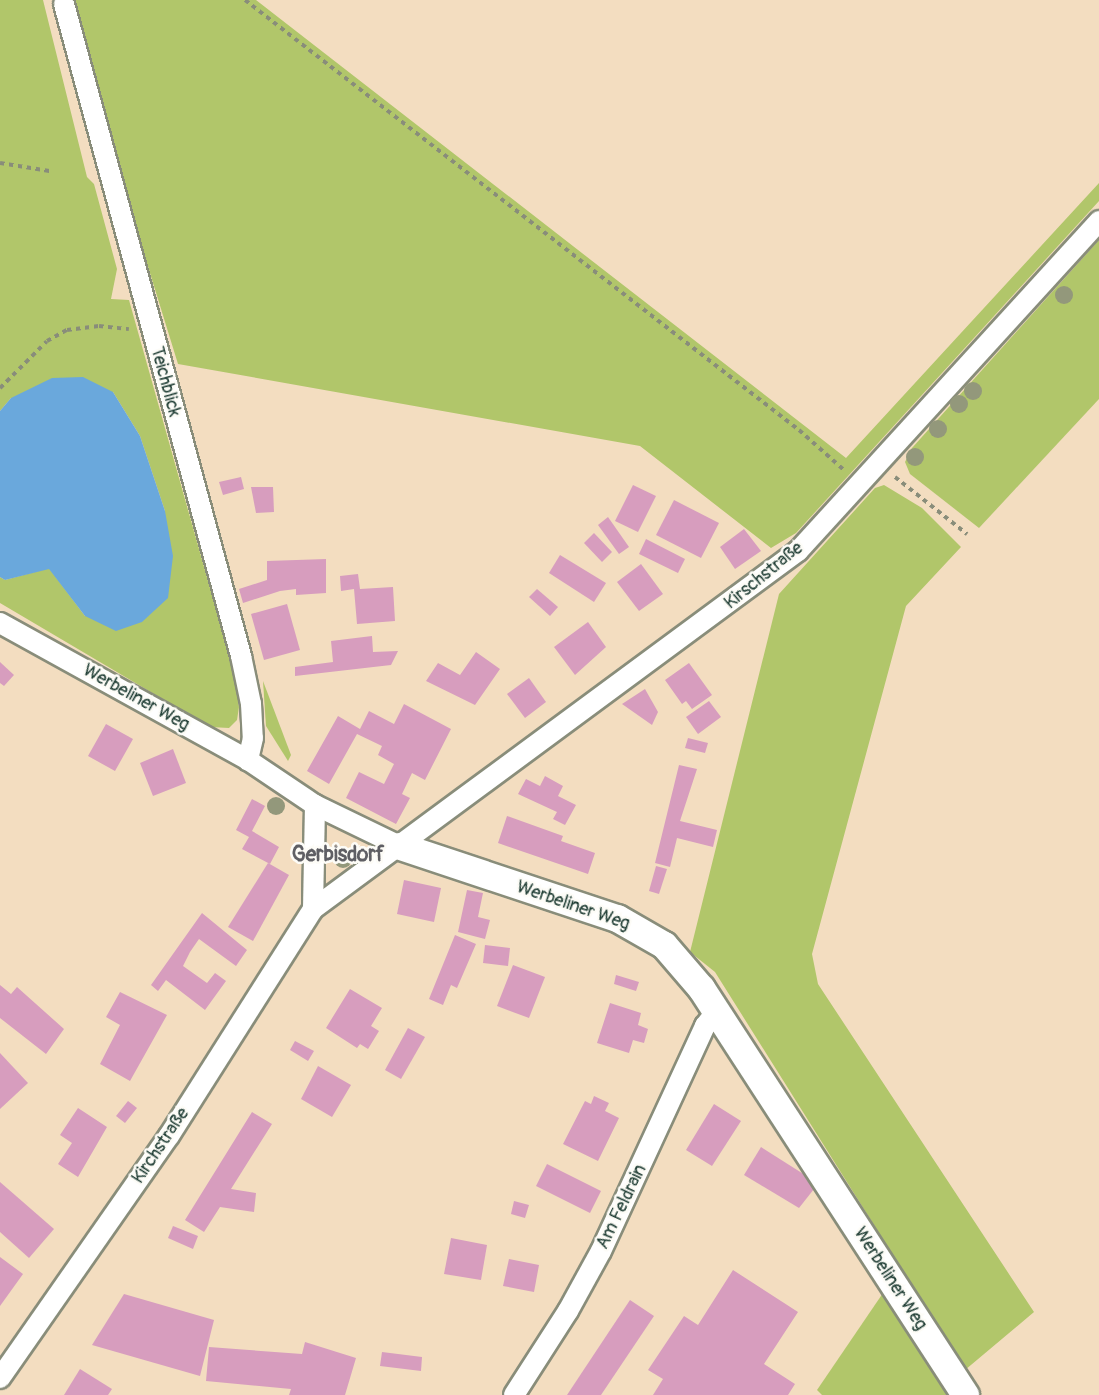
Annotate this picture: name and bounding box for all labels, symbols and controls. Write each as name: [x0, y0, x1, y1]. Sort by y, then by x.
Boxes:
street label: Teichblick: [145, 345, 185, 419]
street label: Kirschstraße: [720, 538, 808, 614]
street label: Werbeliner Weg: [79, 660, 193, 736]
district label: Gerbisdorf: [292, 842, 384, 868]
street label: Werbeliner Weg: [514, 877, 632, 935]
street label: Kirchstraße: [128, 1104, 194, 1188]
street label: Am Feldrain: [592, 1161, 652, 1253]
street label: Werbeliner Weg: [849, 1223, 931, 1335]

